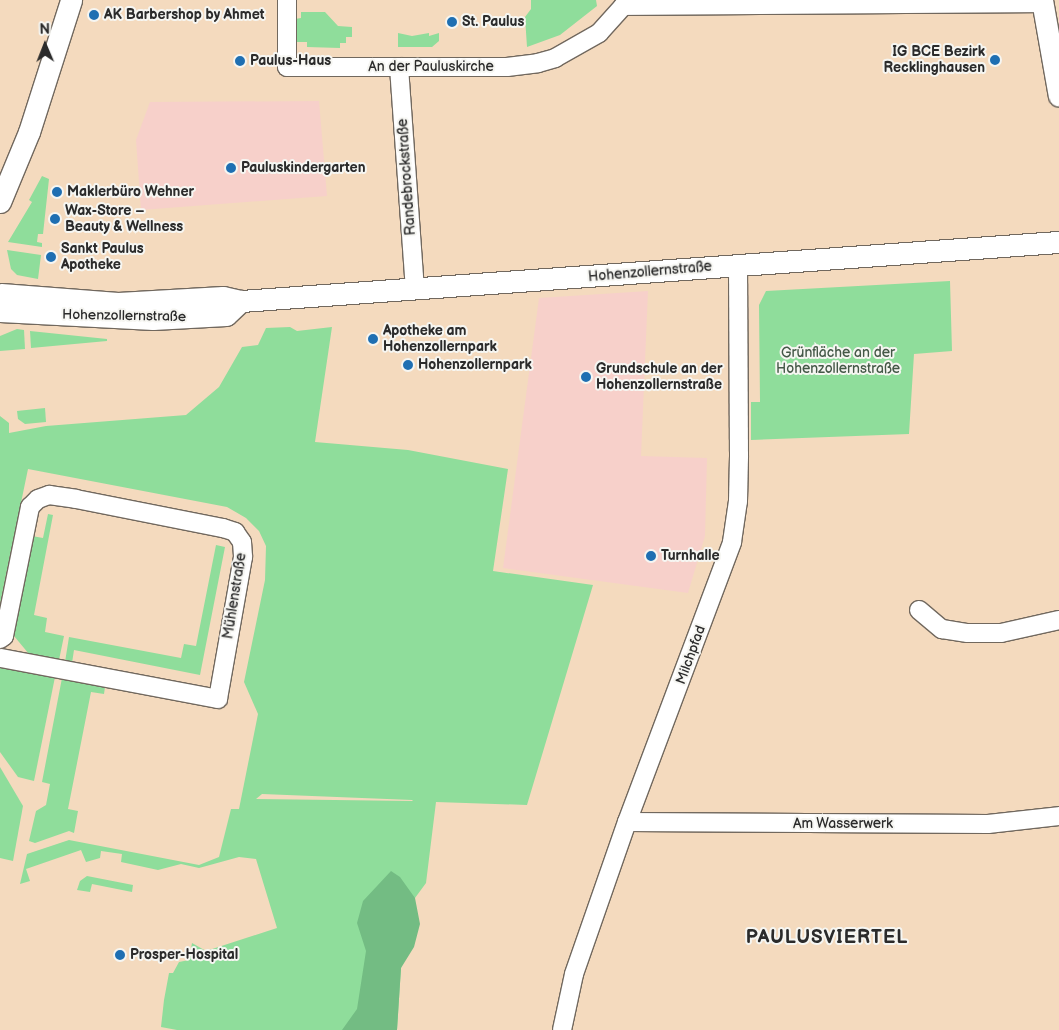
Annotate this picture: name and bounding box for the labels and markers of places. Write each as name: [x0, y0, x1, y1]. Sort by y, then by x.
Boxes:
place label: AK Barbershop by Ahmet: [104, 7, 265, 23]
marker: AK Barbershop by Ahmet: [88, 9, 100, 21]
place label: St. Paulus: [462, 14, 524, 30]
marker: St. Paulus: [446, 16, 458, 28]
place label: IG BCE Bezirk Recklinghausen: [883, 44, 985, 76]
place label: Paulus-Haus: [250, 53, 331, 69]
marker: IG BCE Bezirk Recklinghausen: [989, 54, 1001, 66]
marker: Paulus-Haus: [234, 55, 246, 67]
place label: Pauluskindergarten: [241, 160, 365, 176]
marker: Pauluskindergarten: [225, 162, 237, 174]
place label: Maklerbüro Wehner: [67, 184, 194, 200]
marker: Maklerbüro Wehner: [51, 186, 63, 198]
place label: Wax-Store – Beauty & Wellness: [65, 203, 184, 236]
marker: Wax-Store – Beauty & Wellness: [49, 213, 61, 225]
place label: Sankt Paulus Apotheke: [61, 241, 144, 274]
marker: Sankt Paulus Apotheke: [45, 251, 57, 263]
place label: Apotheke am Hohenzollernpark: [383, 323, 497, 356]
marker: Apotheke am Hohenzollernpark: [367, 333, 379, 345]
place label: Hohenzollernpark: [418, 357, 532, 373]
marker: Hohenzollernpark: [402, 359, 414, 371]
place label: Grundschule an der Hohenzollernstraße: [596, 361, 722, 394]
marker: Grundschule an der Hohenzollernstraße: [580, 371, 592, 383]
place label: Turnhalle: [661, 548, 720, 564]
marker: Turnhalle: [645, 550, 657, 562]
place label: Prosper-Hospital: [130, 947, 238, 963]
marker: Prosper-Hospital: [114, 949, 126, 961]

